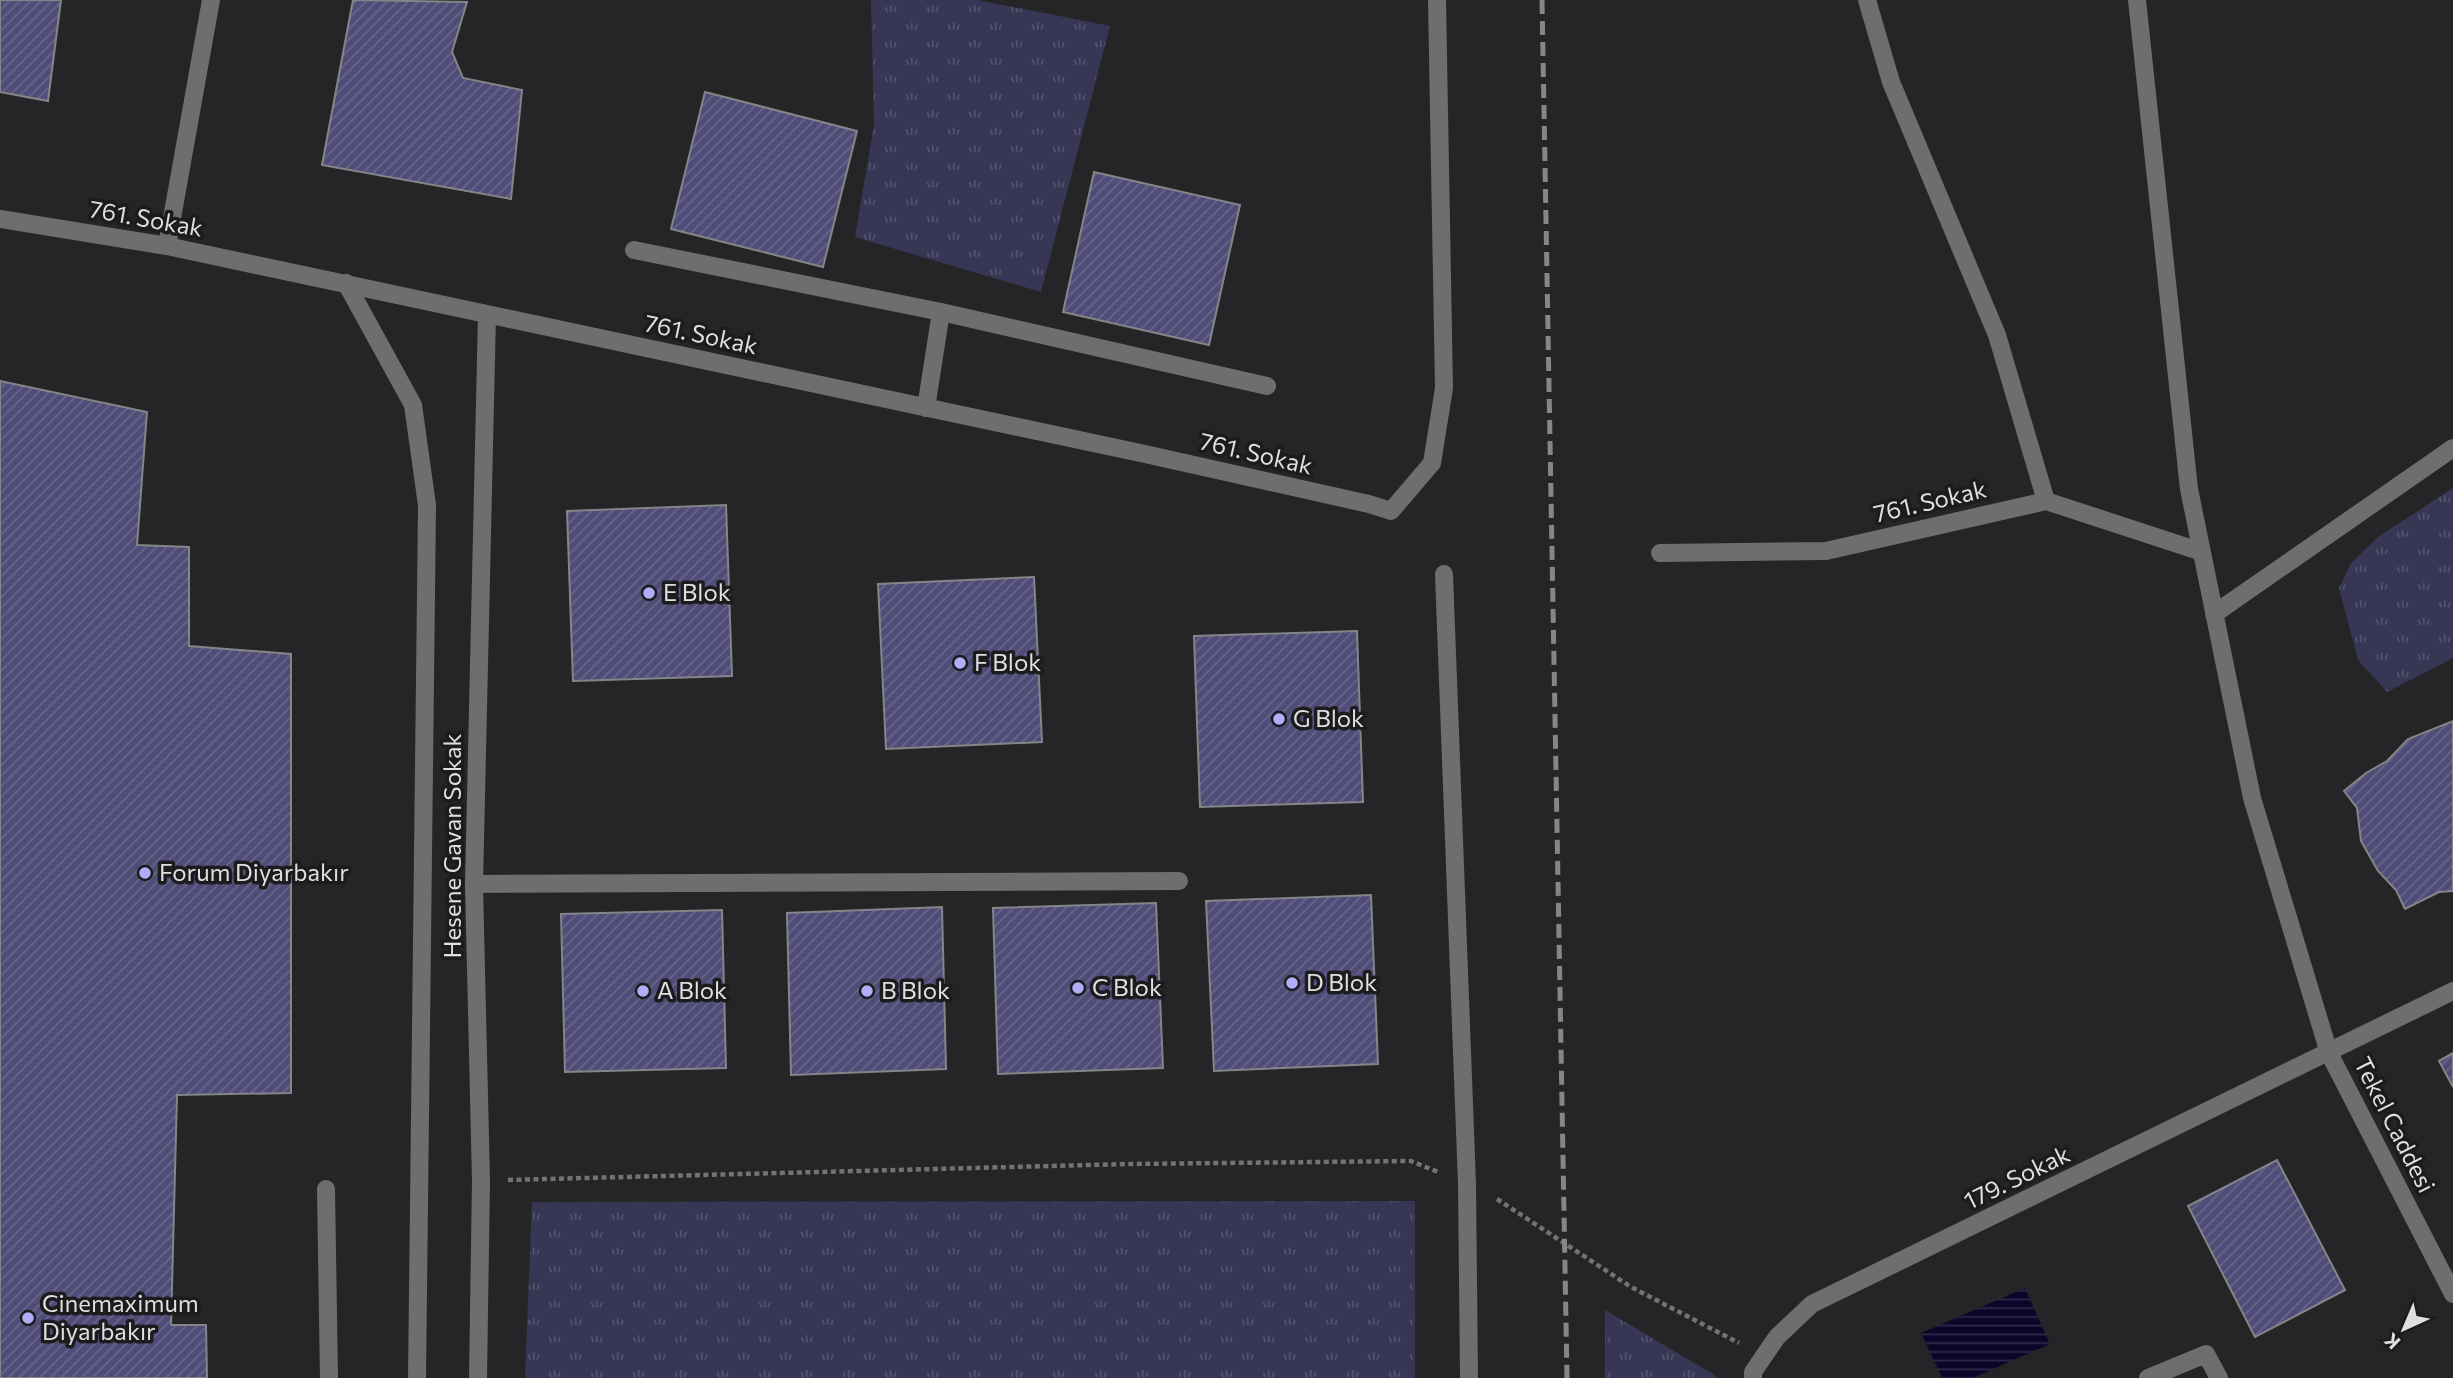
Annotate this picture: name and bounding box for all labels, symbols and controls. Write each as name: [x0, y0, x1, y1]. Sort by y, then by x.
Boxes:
street label: 761. Sokak: [87, 193, 205, 242]
street label: 761. Sokak: [642, 307, 760, 360]
street label: 761. Sokak: [1197, 426, 1315, 480]
street label: 761. Sokak: [1871, 474, 1989, 528]
place label: E Blok: [663, 577, 731, 606]
marker: E Blok: [641, 585, 657, 601]
place label: F Blok: [974, 647, 1041, 676]
marker: F Blok: [952, 655, 968, 671]
place label: G Blok: [1293, 703, 1364, 732]
marker: G Blok: [1271, 711, 1287, 727]
street label: Hesene Gavan Sokak: [437, 733, 466, 959]
place label: Forum Diyarbakır: [159, 857, 349, 886]
marker: Forum Diyarbakır: [137, 865, 153, 881]
place label: D Blok: [1306, 967, 1377, 996]
place label: C Blok: [1092, 972, 1162, 1001]
place label: A Blok: [657, 975, 727, 1004]
place label: B Blok: [881, 975, 950, 1004]
marker: D Blok: [1284, 975, 1300, 991]
marker: C Blok: [1070, 980, 1086, 996]
marker: A Blok: [635, 983, 651, 999]
marker: B Blok: [859, 983, 875, 999]
street label: Tekel Caddesi: [2349, 1052, 2442, 1197]
street label: 179. Sokak: [1959, 1139, 2074, 1215]
place label: Cinemaximum Diyarbakır: [42, 1288, 199, 1345]
north arrow: [2369, 1294, 2439, 1364]
marker: Cinemaximum Diyarbakır: [20, 1310, 36, 1326]
text: K: [2379, 1329, 2405, 1354]

